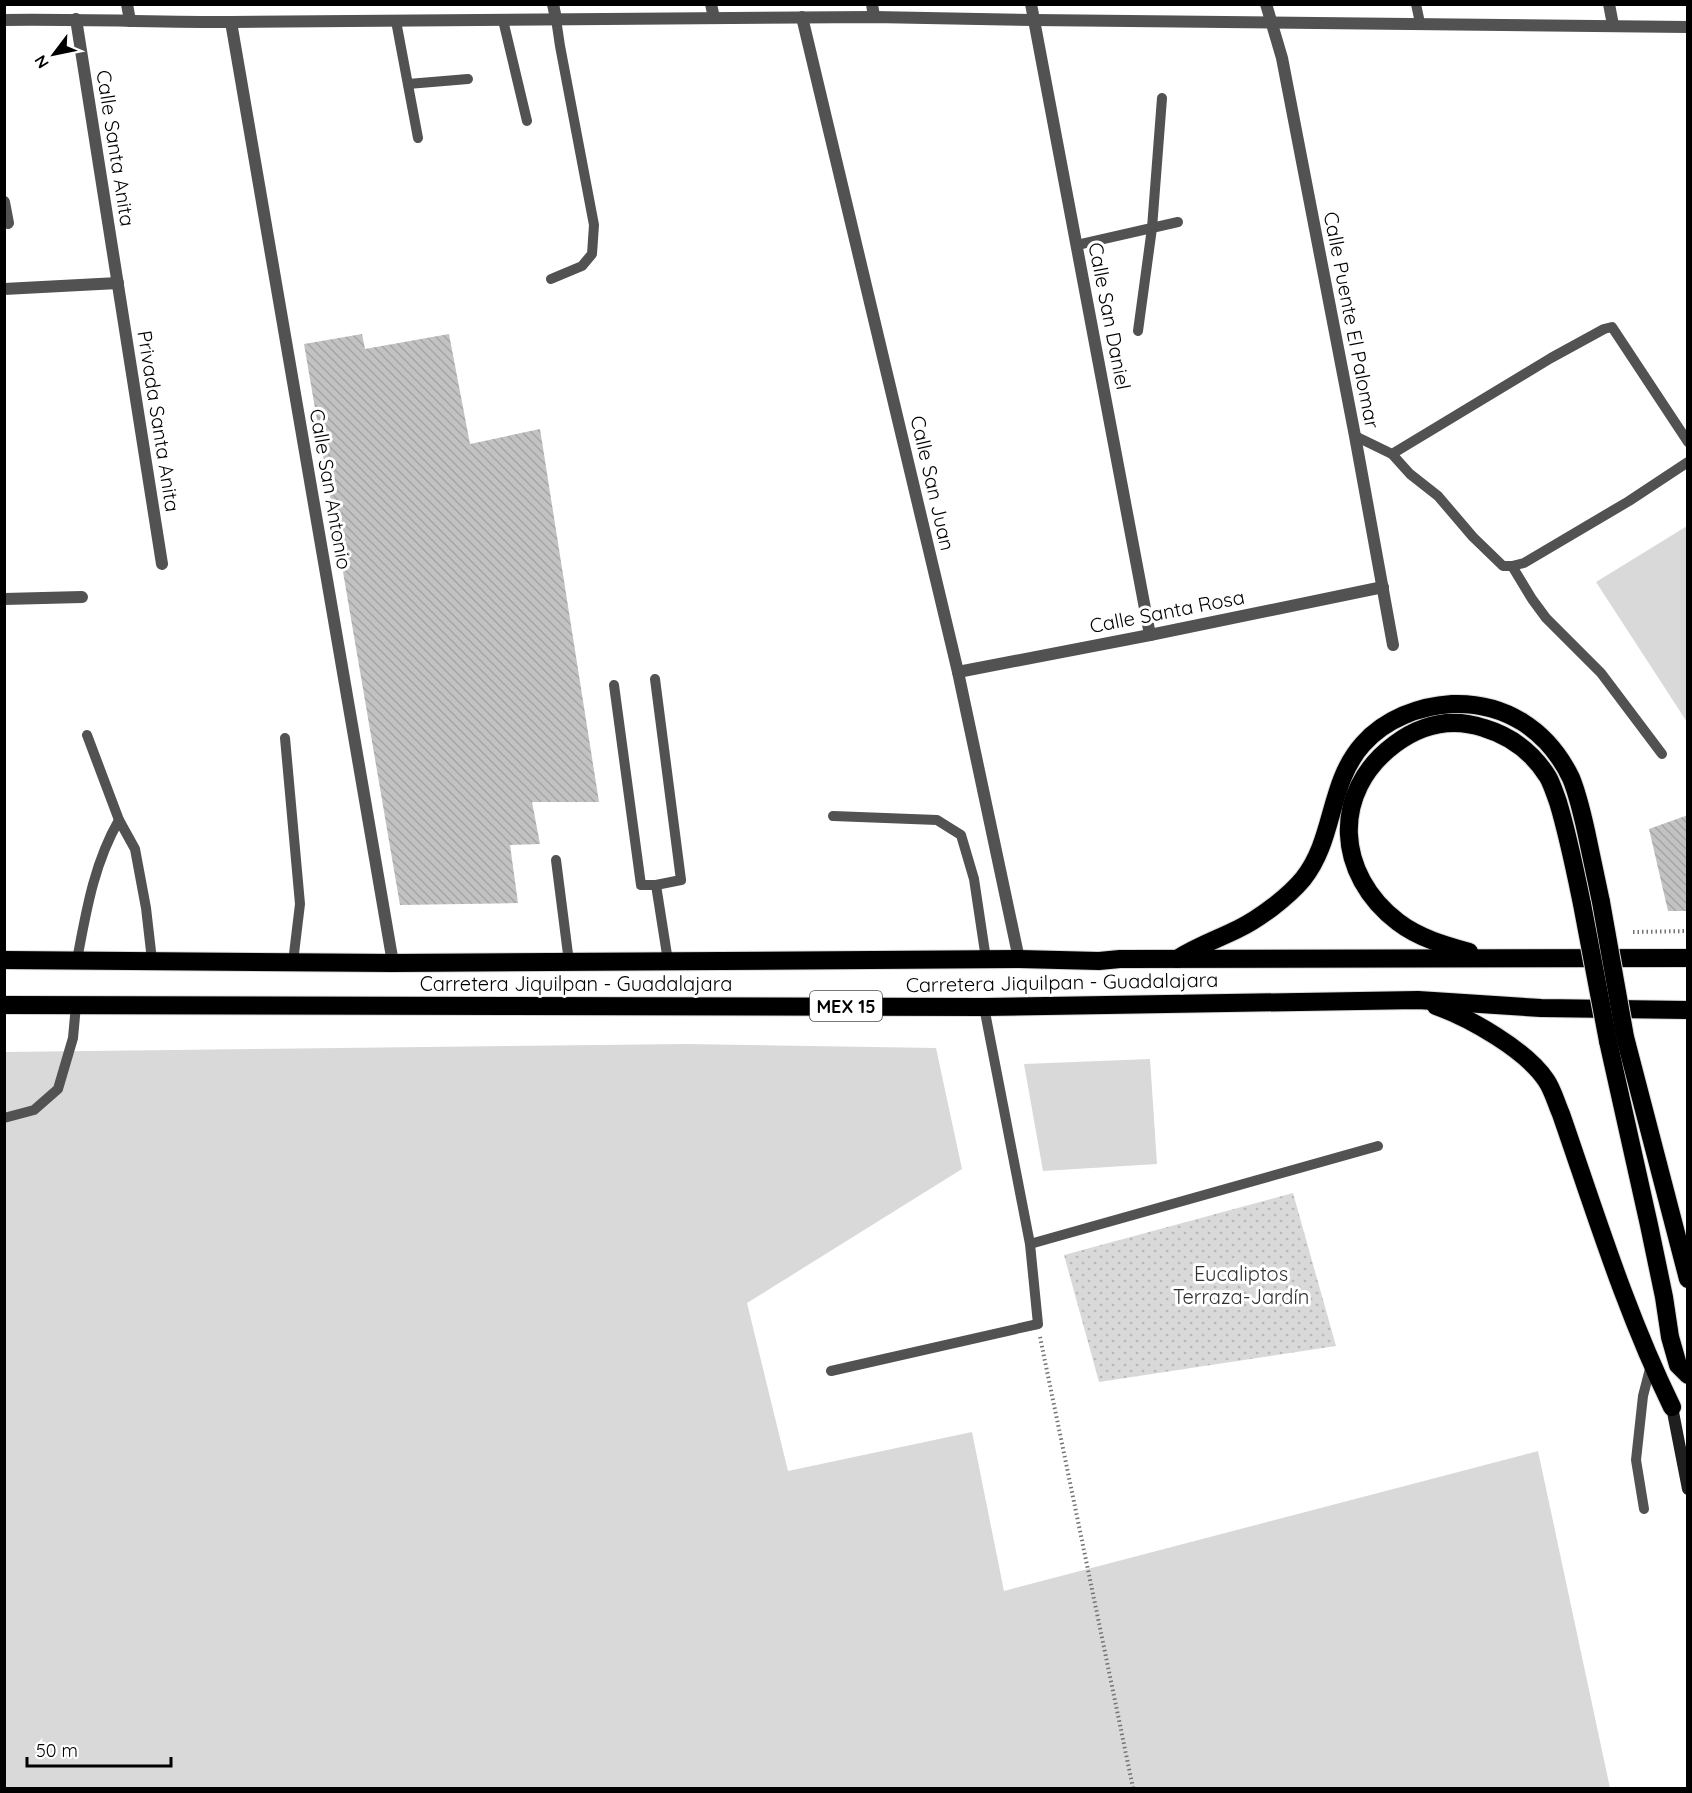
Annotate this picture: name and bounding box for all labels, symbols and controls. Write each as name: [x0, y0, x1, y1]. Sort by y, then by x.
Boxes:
north arrow: [24, 24, 84, 84]
text: N: [30, 52, 53, 72]
street label: Calle Santa Anita: [91, 68, 141, 228]
street label: Calle Puente El Palomar: [1319, 209, 1385, 431]
street label: Calle San Daniel: [1083, 240, 1137, 392]
street label: Privada Santa Anita: [132, 329, 186, 513]
street label: Calle San Antonio: [305, 407, 357, 571]
street label: Calle San Juan: [905, 413, 961, 553]
street label: Calle Santa Rosa: [1087, 584, 1247, 638]
street label: Carretera Jiquilpan - Guadalajara: [906, 967, 1218, 997]
street label: Carretera Jiquilpan - Guadalajara: [420, 971, 732, 996]
road number: MEX 15: [810, 991, 882, 1021]
park label: Eucaliptos Terraza-Jardín: [1173, 1261, 1309, 1309]
scale bar: [27, 1730, 171, 1768]
text: 50 m: [36, 1739, 78, 1762]

